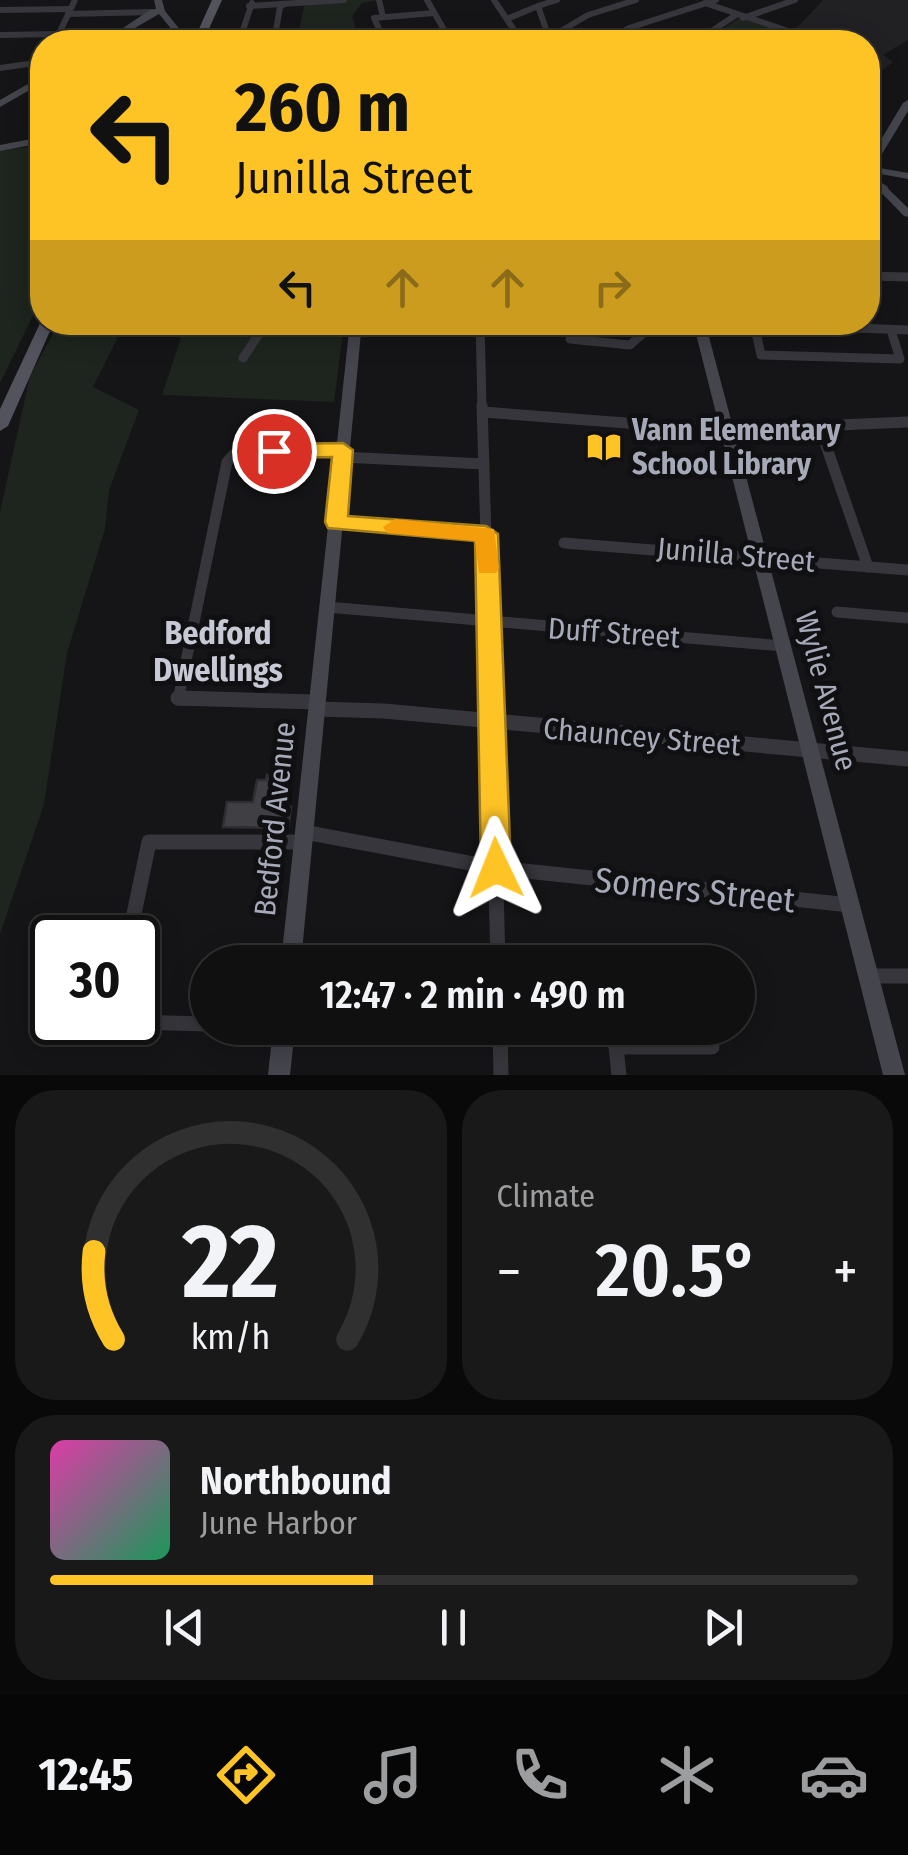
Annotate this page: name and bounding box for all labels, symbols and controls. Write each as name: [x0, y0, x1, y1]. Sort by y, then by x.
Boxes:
text: 260 m: [235, 66, 410, 150]
icon: left: [70, 70, 200, 200]
text: Junilla Street: [235, 151, 473, 205]
icon: left: [270, 260, 325, 315]
icon: ahead: [375, 260, 430, 315]
icon: ahead: [480, 260, 535, 315]
icon: right: [585, 260, 640, 315]
pin: [232, 409, 317, 494]
place label: Vann Elementary School Library: [631, 412, 841, 482]
icon: arrive: [247, 424, 302, 479]
library icon: Vann Elementary School Library: [585, 428, 623, 466]
street label: Junilla Street: [655, 530, 817, 580]
street label: Wylie Avenue: [787, 607, 865, 775]
street label: Duff Street: [547, 610, 681, 656]
district label: Bedford Dwellings: [153, 614, 283, 689]
street label: Chauncey Street: [542, 710, 742, 764]
street label: Bedford Avenue: [247, 720, 303, 918]
position arrow: [444, 816, 548, 920]
street label: Somers Street: [593, 859, 798, 921]
speed limit sign: 30: [30, 915, 160, 1045]
text: 12:47 · 2 min · 490 m: [319, 972, 626, 1018]
text: Climate: [497, 1177, 595, 1215]
text: 22: [182, 1200, 279, 1325]
text: 20.5°: [596, 1226, 759, 1316]
text: −: [497, 1239, 521, 1305]
text: +: [833, 1239, 858, 1305]
text: km/h: [191, 1316, 271, 1358]
text: Northbound: [200, 1458, 392, 1504]
text: June Harbor: [200, 1504, 357, 1542]
icon: previous: [157, 1600, 212, 1655]
icon: pause: [426, 1600, 481, 1655]
icon: next: [696, 1600, 751, 1655]
icon: directions: [211, 1740, 281, 1810]
icon: music: [358, 1740, 428, 1810]
icon: phone: [505, 1740, 575, 1810]
icon: climate: [652, 1740, 722, 1810]
icon: car: [799, 1740, 869, 1810]
text: 12:45: [39, 1748, 133, 1802]

